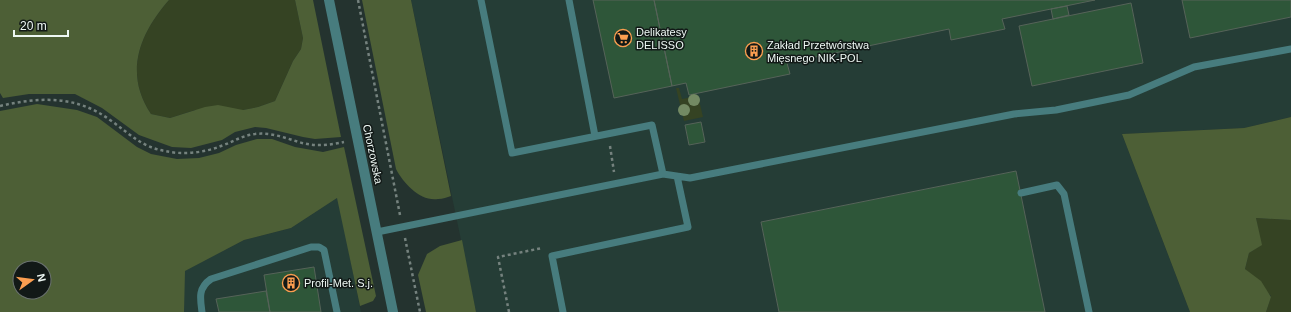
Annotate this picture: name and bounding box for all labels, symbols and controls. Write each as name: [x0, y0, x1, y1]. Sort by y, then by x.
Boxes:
scale bar: [14, 12, 68, 38]
text: 20 m: [20, 19, 47, 33]
place label: Delikatesy DELISSO: [636, 26, 687, 51]
supermarket icon: Delikatesy DELISSO: [613, 28, 633, 48]
place label: Zakład Przetwórstwa Mięsnego NIK-POL: [767, 39, 870, 64]
building icon: Zakład Przetwórstwa Mięsnego NIK-POL: [744, 41, 764, 61]
street label: Chorzowska: [361, 123, 385, 186]
north arrow: [12, 260, 52, 300]
text: N: [35, 272, 48, 283]
building icon: Profil-Met. S.j.: [281, 273, 301, 293]
place label: Profil-Met. S.j.: [304, 277, 373, 289]

